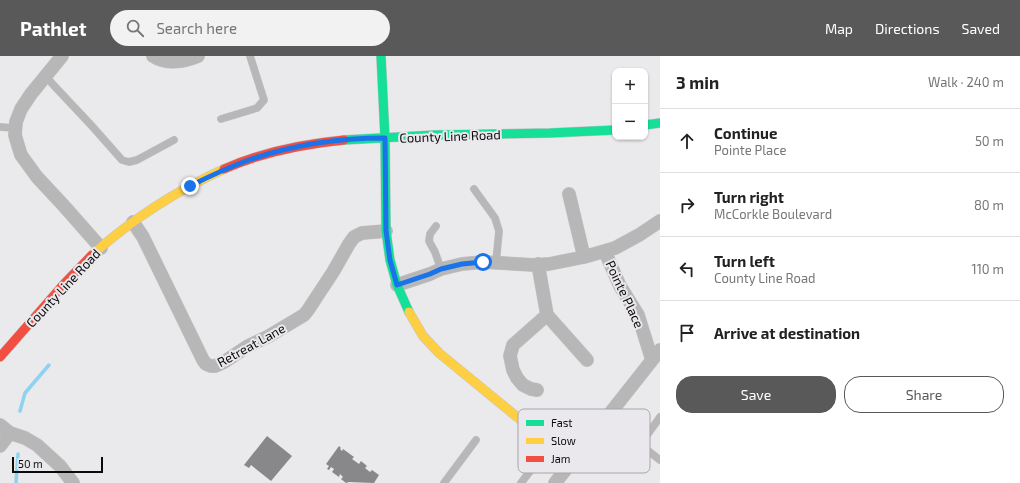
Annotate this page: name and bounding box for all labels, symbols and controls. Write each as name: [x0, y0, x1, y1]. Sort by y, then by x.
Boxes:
search box: [110, 10, 390, 46]
text: Pathlet: [20, 17, 86, 40]
icon: search: [124, 17, 146, 39]
text: Search here: [156, 19, 237, 37]
text: Map: [825, 20, 853, 37]
text: Directions: [875, 20, 940, 37]
text: Saved: [962, 20, 1000, 37]
map controls: [612, 68, 648, 140]
button: +: [612, 68, 648, 104]
text: 3 min: [676, 72, 719, 92]
text: Walk · 240 m: [928, 74, 1004, 90]
button: −: [612, 104, 648, 140]
text: Continue: [714, 124, 777, 142]
street label: County Line Road: [399, 126, 501, 146]
icon: ahead: [676, 130, 698, 152]
text: 50 m: [975, 133, 1004, 149]
text: Pointe Place: [714, 142, 787, 158]
route end: [181, 177, 199, 195]
text: Turn right: [714, 188, 784, 206]
icon: right: [676, 194, 698, 216]
text: 80 m: [974, 197, 1004, 213]
text: McCorkle Boulevard: [714, 206, 832, 222]
street label: County Line Road: [23, 245, 103, 331]
text: Turn left: [714, 252, 775, 270]
route start: [474, 253, 492, 271]
street label: Pointe Place: [602, 258, 648, 330]
icon: left: [676, 258, 698, 280]
text: 110 m: [972, 261, 1004, 277]
text: County Line Road: [714, 270, 815, 286]
street label: Retreat Lane: [214, 320, 288, 370]
icon: arrive: [676, 322, 698, 344]
text: Arrive at destination: [714, 324, 860, 342]
button: Save: [676, 376, 836, 413]
button: Share: [844, 376, 1004, 413]
legend: [518, 409, 650, 473]
text: Fast: [551, 416, 573, 429]
text: Slow: [551, 434, 576, 447]
text: Jam: [551, 452, 570, 465]
scale bar: [12, 455, 103, 474]
text: 50 m: [18, 457, 43, 470]

